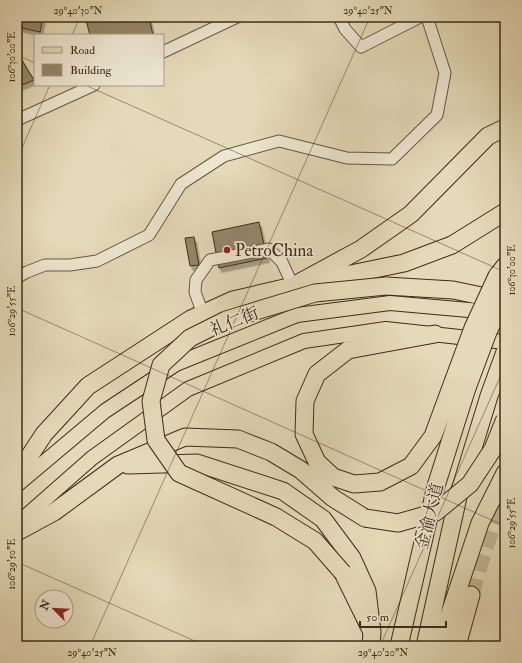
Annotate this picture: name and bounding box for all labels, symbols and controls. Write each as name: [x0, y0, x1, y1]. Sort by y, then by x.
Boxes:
text: 29°40'30"N: [53, 5, 103, 17]
text: 29°40'25"N: [343, 5, 393, 17]
text: 106°30'00"E: [6, 32, 18, 82]
legend: [34, 34, 164, 86]
text: Road: [70, 43, 95, 58]
text: Building: [70, 63, 113, 78]
place label: PetroChina: [235, 240, 314, 261]
marker: PetroChina: [222, 245, 232, 255]
text: 106°30'00"E: [506, 245, 518, 295]
text: 106°29'55"E: [6, 286, 18, 336]
street label: 礼仁街: [207, 302, 262, 341]
street label: 金渝大道: [411, 481, 448, 552]
text: 106°29'55"E: [506, 498, 518, 548]
text: 106°29'50"E: [6, 539, 18, 589]
north arrow: [34, 589, 74, 629]
text: N: [37, 597, 54, 613]
scale bar: [360, 603, 446, 629]
text: 50 m: [366, 610, 390, 625]
text: 29°40'25"N: [67, 647, 117, 659]
text: 29°40'20"N: [358, 647, 408, 659]

